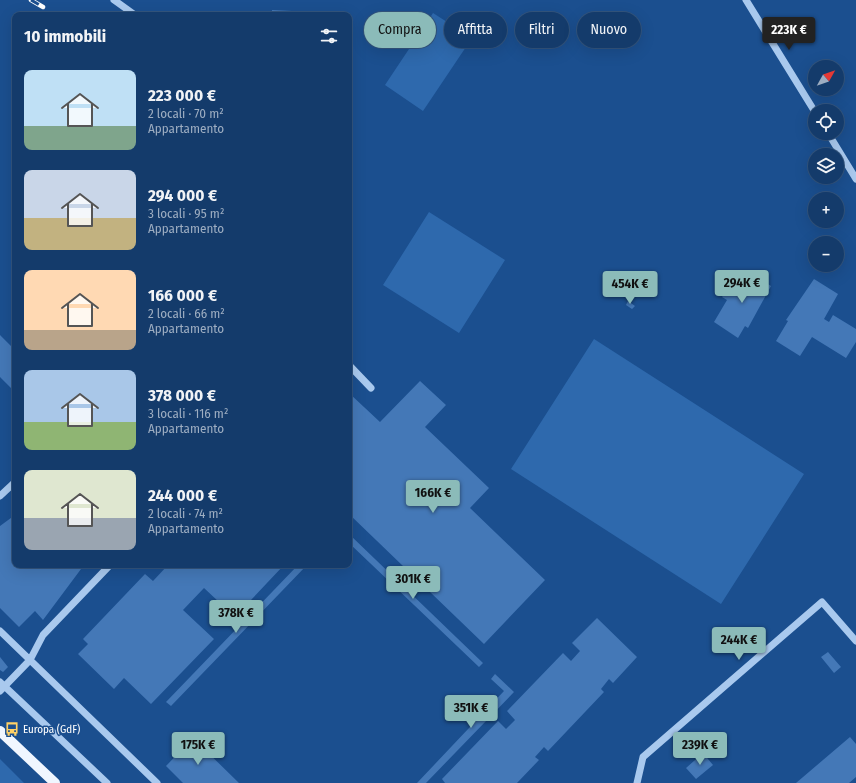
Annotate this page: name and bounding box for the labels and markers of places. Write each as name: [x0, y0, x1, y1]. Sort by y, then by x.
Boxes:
pin: 223K €: [756, 17, 822, 51]
pin: 294K €: [709, 270, 775, 304]
pin: 454K €: [597, 271, 663, 305]
pin: 166K €: [400, 480, 466, 514]
pin: 301K €: [380, 566, 446, 600]
pin: 378K €: [203, 600, 269, 634]
pin: 244K €: [706, 627, 772, 661]
pin: 351K €: [438, 695, 504, 729]
bus stop icon: Europa (GdF): [4, 721, 20, 737]
place label: Europa (GdF): [23, 723, 80, 736]
pin: 175K €: [165, 732, 231, 766]
pin: 239K €: [667, 732, 733, 766]

